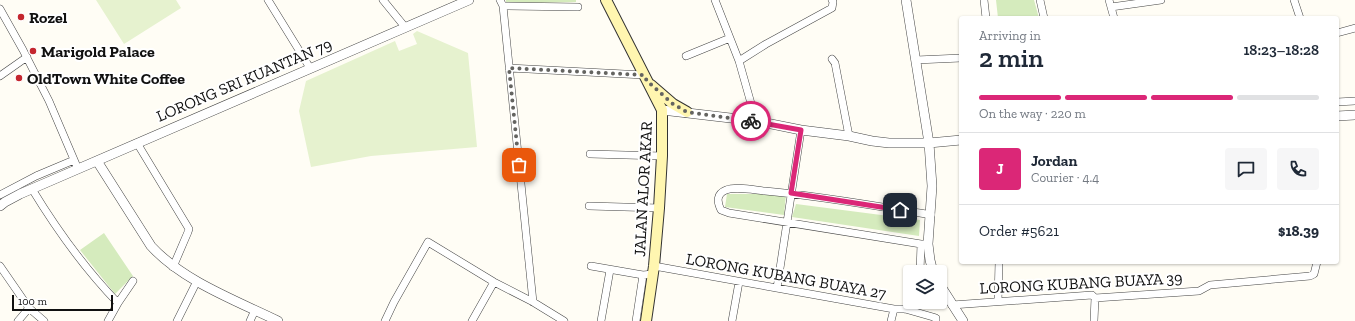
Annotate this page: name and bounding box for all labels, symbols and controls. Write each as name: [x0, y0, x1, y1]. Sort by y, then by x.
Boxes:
place label: Rozel: [29, 8, 68, 27]
marker: Rozel: [16, 12, 26, 22]
text: Arriving in: [979, 28, 1041, 43]
street label: LORONG SRI KUANTAN 79: [153, 34, 335, 126]
text: 18:23–18:28: [1243, 41, 1319, 59]
place label: Marigold Palace: [41, 42, 155, 61]
text: 2 min: [979, 42, 1043, 74]
marker: Marigold Palace: [28, 46, 38, 56]
place label: OldTown White Coffee: [27, 69, 185, 88]
marker: OldTown White Coffee: [14, 73, 24, 83]
courier: [731, 101, 771, 141]
text: On the way · 220 m: [979, 106, 1086, 121]
icon: bike: [740, 110, 762, 132]
street label: JALAN ALOR AKAR: [630, 121, 656, 257]
pin: [502, 148, 536, 182]
button: chat: [1225, 148, 1267, 190]
button: phone: [1277, 148, 1319, 190]
text: Jordan: [1031, 152, 1077, 170]
icon: bag: [508, 154, 530, 176]
text: J: [996, 160, 1004, 178]
text: Courier · 4.4: [1031, 170, 1099, 185]
pin: [883, 193, 917, 227]
icon: home: [889, 199, 911, 221]
text: Order #5621: [979, 222, 1059, 240]
text: $18.39: [1278, 222, 1319, 240]
street label: LORONG KUBANG BUAYA 27: [684, 249, 888, 303]
map controls: [903, 265, 947, 309]
button: layers: [903, 265, 947, 309]
street label: LORONG KUBANG BUAYA 39: [979, 268, 1183, 298]
scale bar: [12, 293, 113, 312]
text: 100 m: [18, 295, 47, 308]

